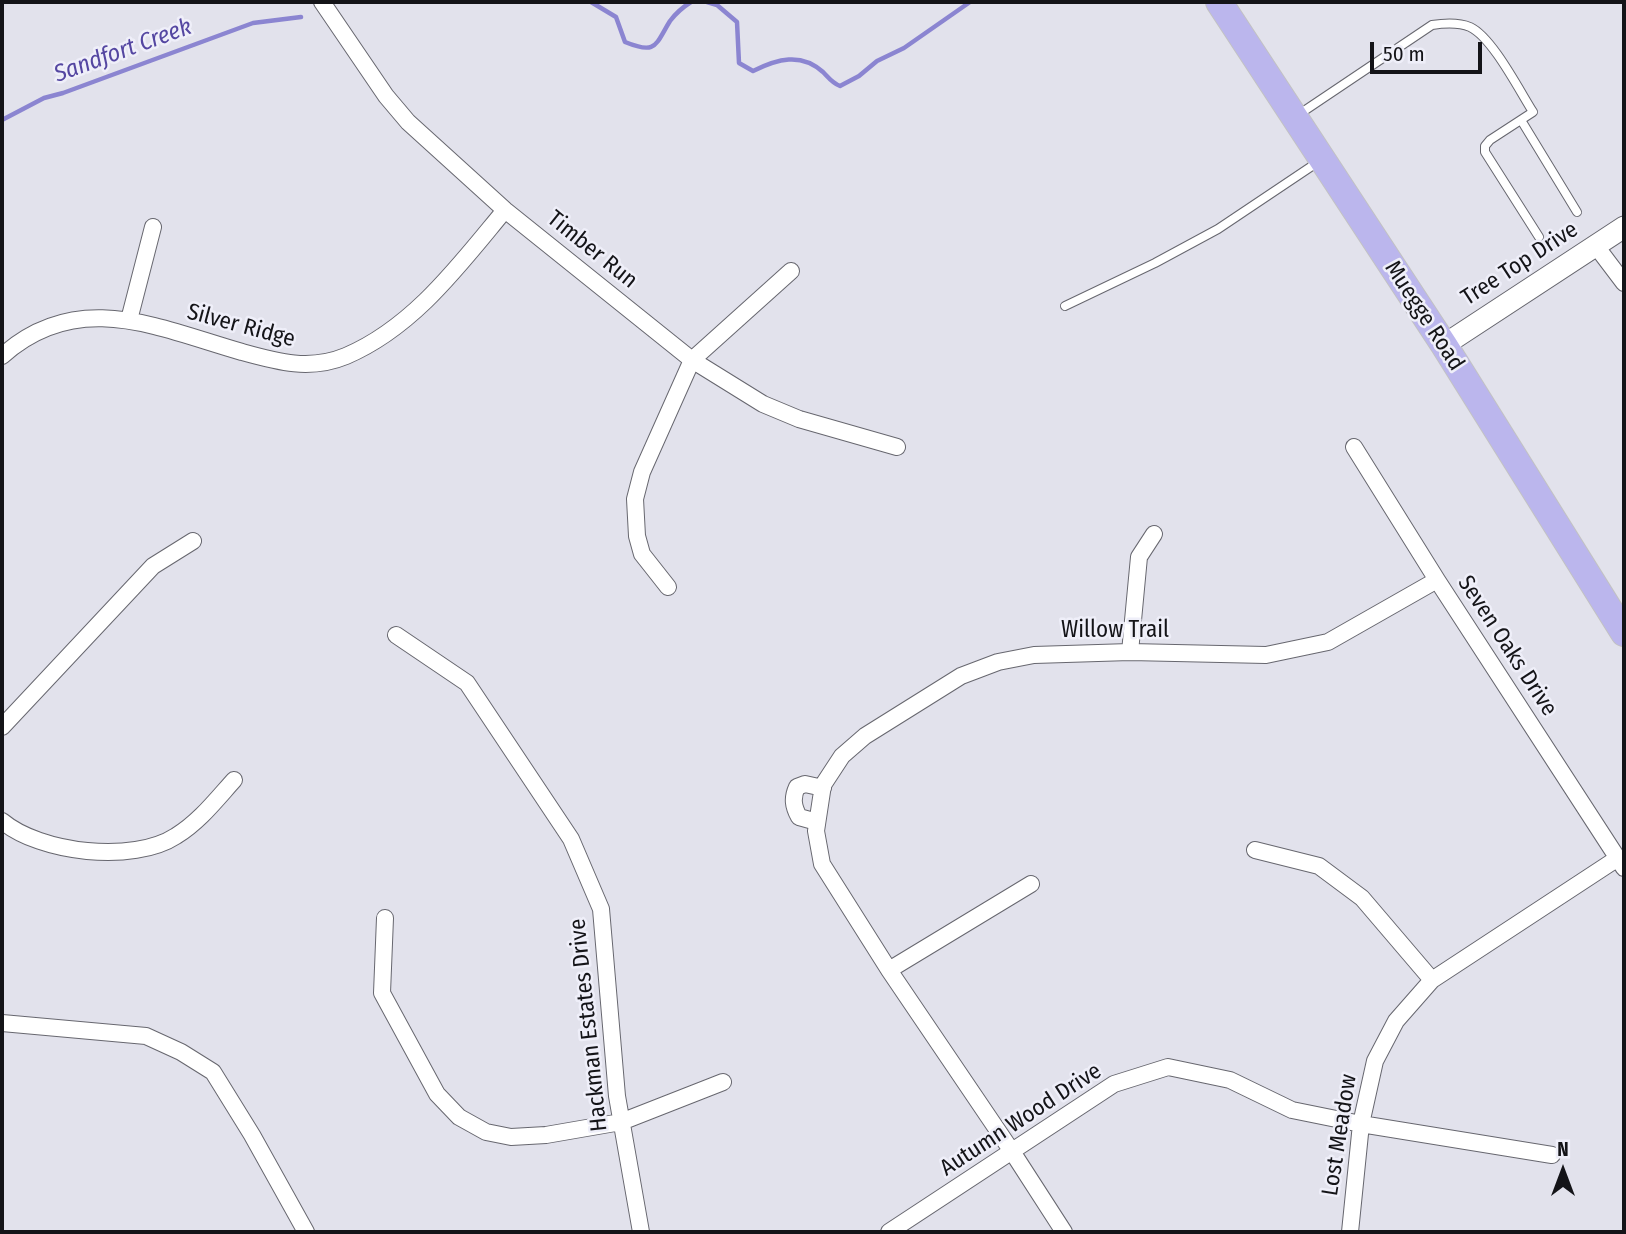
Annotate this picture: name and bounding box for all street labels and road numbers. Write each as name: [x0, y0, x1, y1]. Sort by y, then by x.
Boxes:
street label: Timber Run: [541, 205, 643, 295]
street label: Tree Top Drive: [1457, 216, 1583, 312]
street label: Muegge Road: [1378, 256, 1470, 376]
street label: Silver Ridge: [184, 298, 298, 354]
street label: Seven Oaks Drive: [1451, 571, 1563, 721]
street label: Willow Trail: [1061, 617, 1169, 645]
street label: Hackman Estates Drive: [564, 917, 614, 1133]
street label: Autumn Wood Drive: [935, 1058, 1107, 1182]
street label: Lost Meadow: [1317, 1072, 1363, 1198]

